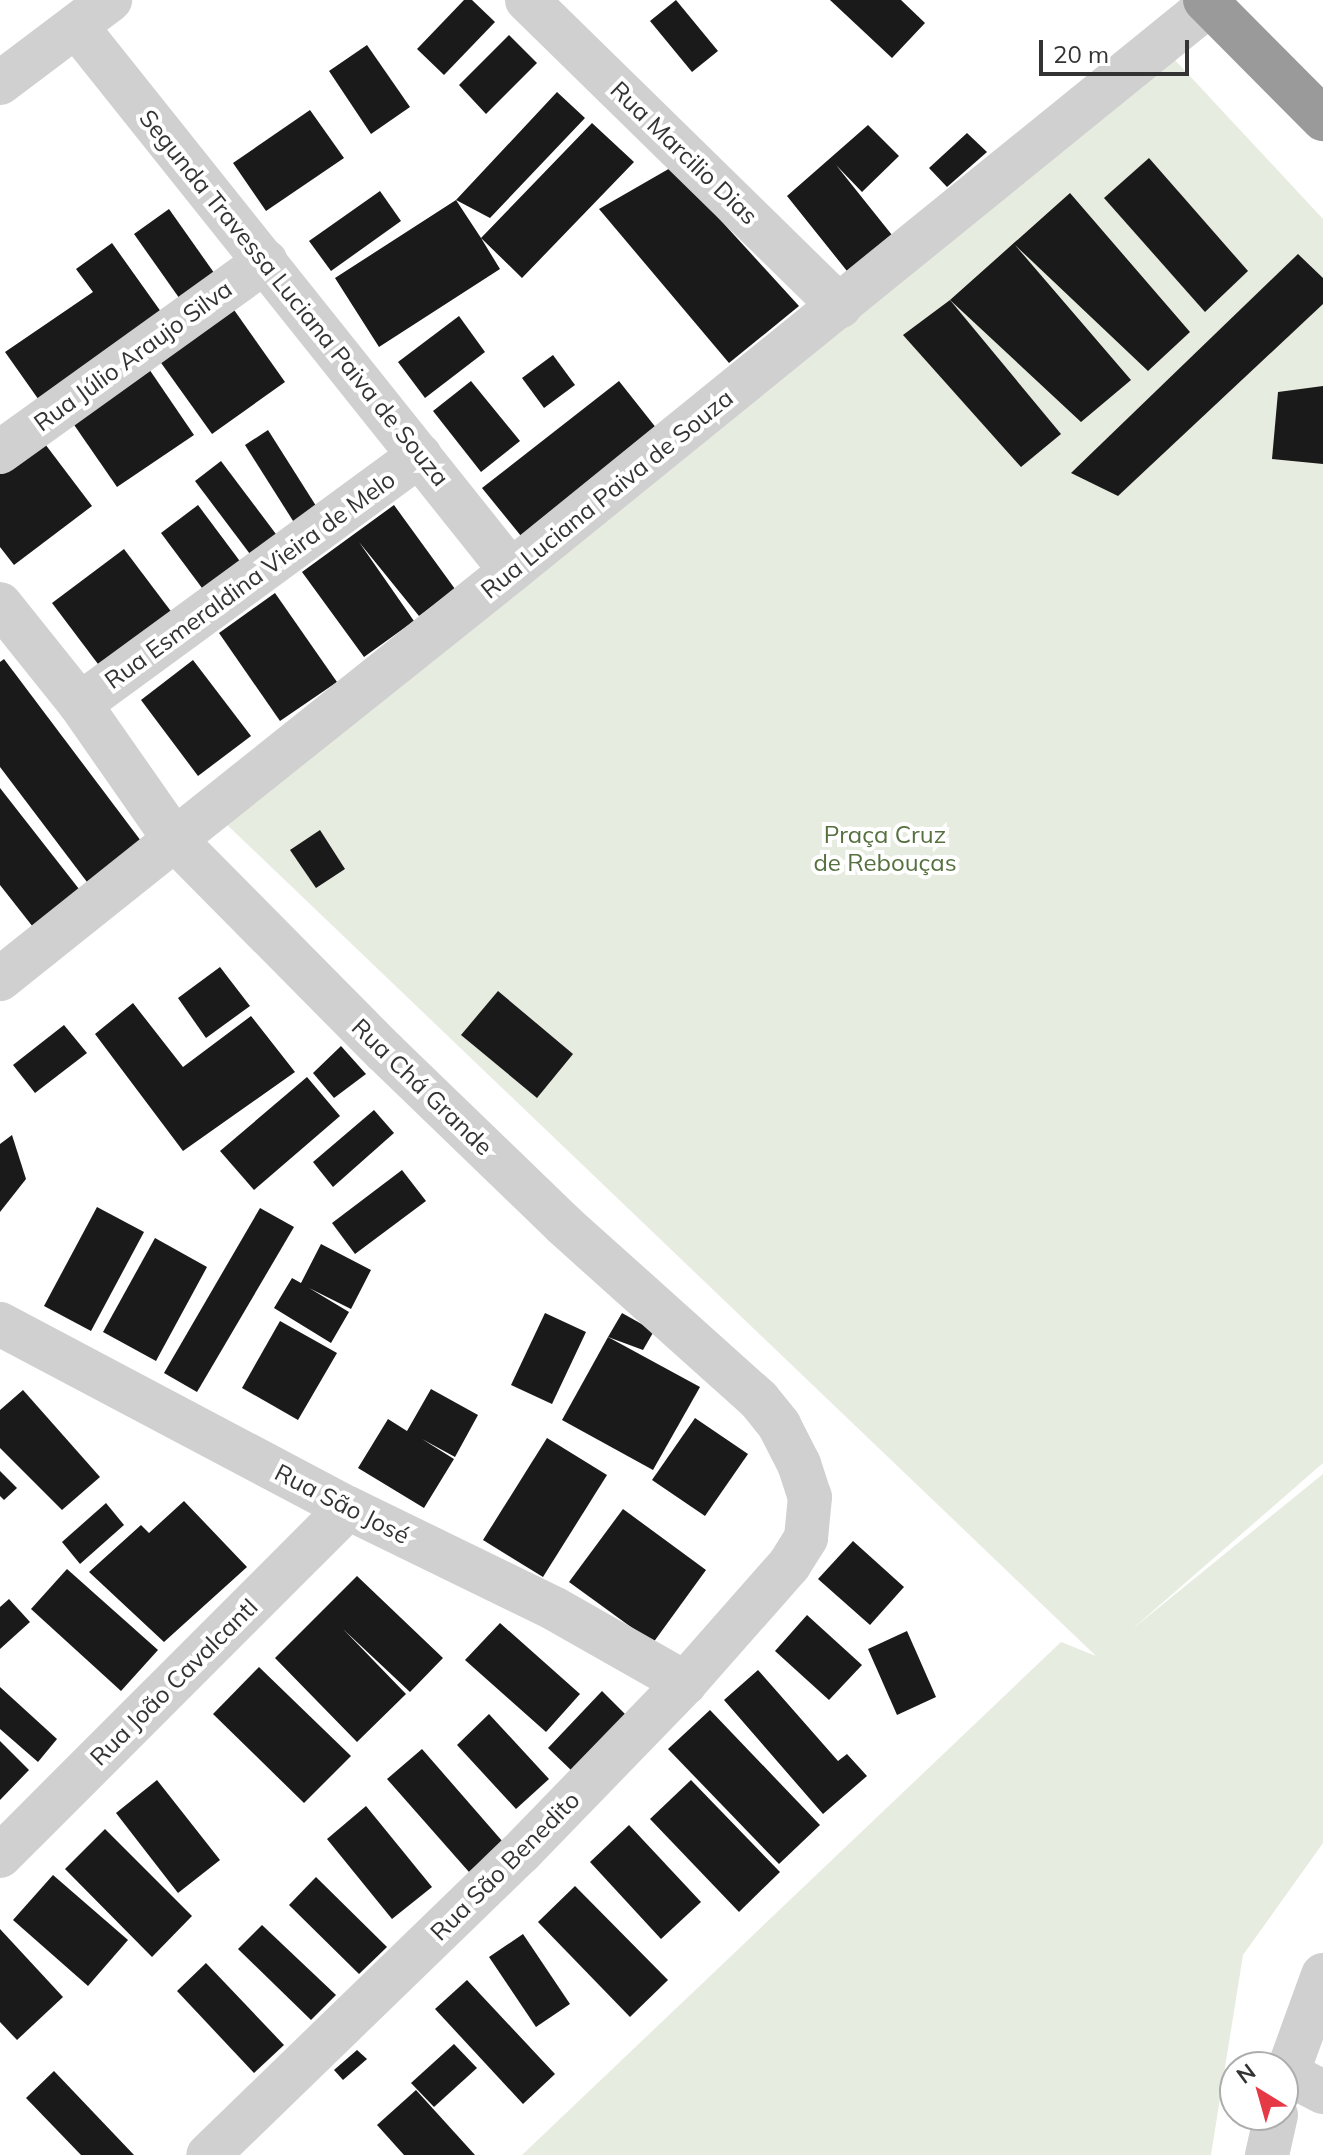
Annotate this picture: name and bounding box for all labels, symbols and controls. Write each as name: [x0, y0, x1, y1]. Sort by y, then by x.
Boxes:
scale bar: [1043, 24, 1193, 74]
text: 20 m: [1053, 39, 1109, 69]
street label: Rua Marcilio Dias: [604, 75, 764, 231]
street label: Segunda Travessa Luciana Paiva de Souza: [133, 104, 455, 492]
street label: Rua Júlio Araujo Silva: [28, 274, 238, 438]
street label: Rua Luciana Paiva de Souza: [475, 383, 739, 605]
street label: Rua Esmeraldina Vieira de Melo: [99, 465, 401, 695]
park label: Praça Cruz de Rebouças: [813, 821, 957, 877]
street label: Rua Chá Grande: [346, 1013, 498, 1161]
street label: Rua São José: [270, 1458, 414, 1550]
street label: Rua João CavalcantI: [84, 1592, 264, 1772]
street label: Rua São Benedito: [424, 1785, 586, 1947]
north arrow: [1219, 2051, 1299, 2131]
text: N: [1231, 2057, 1261, 2090]

